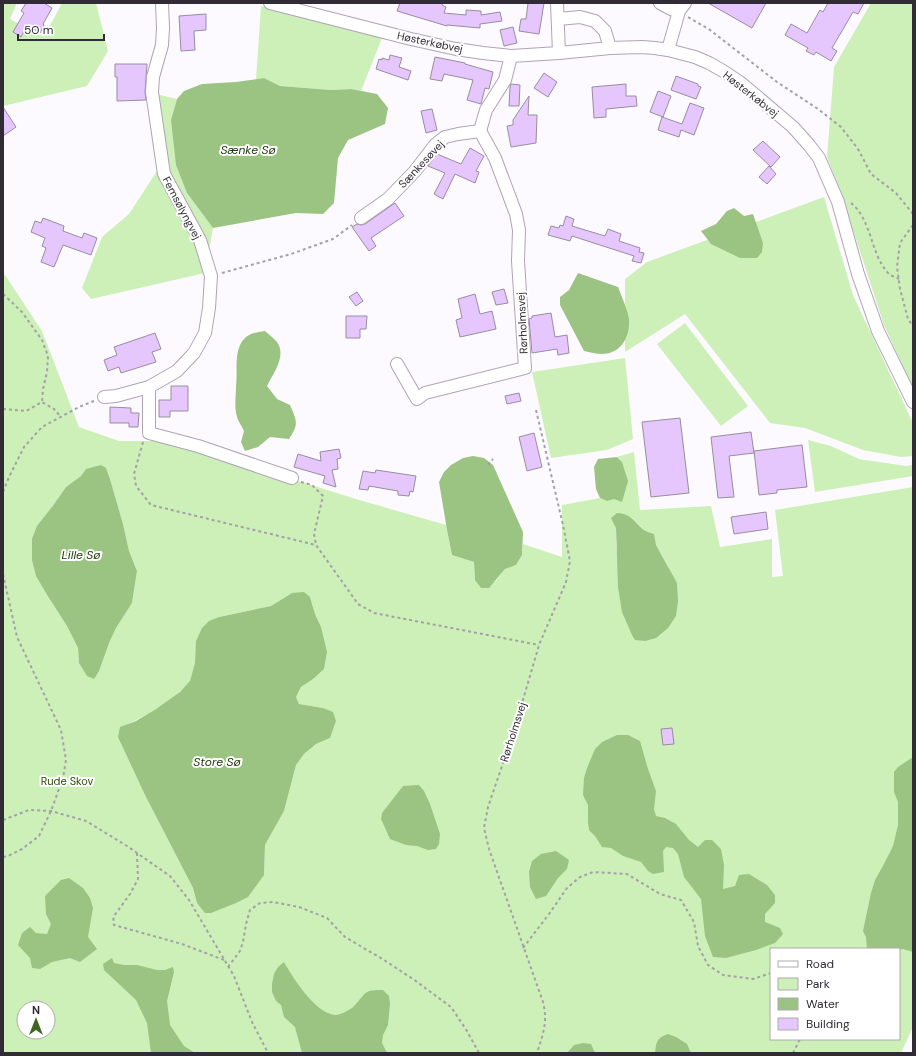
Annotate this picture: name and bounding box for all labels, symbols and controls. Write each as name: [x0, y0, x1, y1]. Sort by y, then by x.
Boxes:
scale bar: [18, 16, 104, 42]
text: 50 m: [24, 22, 53, 38]
street label: Høsterkøbvej: [396, 28, 464, 56]
street label: Høsterkøbvej: [720, 68, 782, 120]
street label: Sænkesøvej: [395, 137, 447, 191]
water label: Sænke Sø: [220, 142, 276, 158]
street label: Femsølyngvej: [160, 174, 204, 242]
street label: Rørholmsvej: [513, 292, 531, 354]
water label: Lille Sø: [62, 547, 101, 563]
street label: Rørholmsvej: [497, 700, 529, 764]
water label: Store Sø: [193, 754, 241, 770]
park label: Rude Skov: [41, 774, 93, 788]
legend: [770, 948, 900, 1040]
text: Road: [806, 956, 834, 972]
text: Park: [806, 976, 830, 992]
text: Water: [806, 996, 840, 1012]
north arrow: [16, 1000, 56, 1040]
text: N: [32, 1003, 40, 1017]
text: Building: [806, 1016, 850, 1032]

